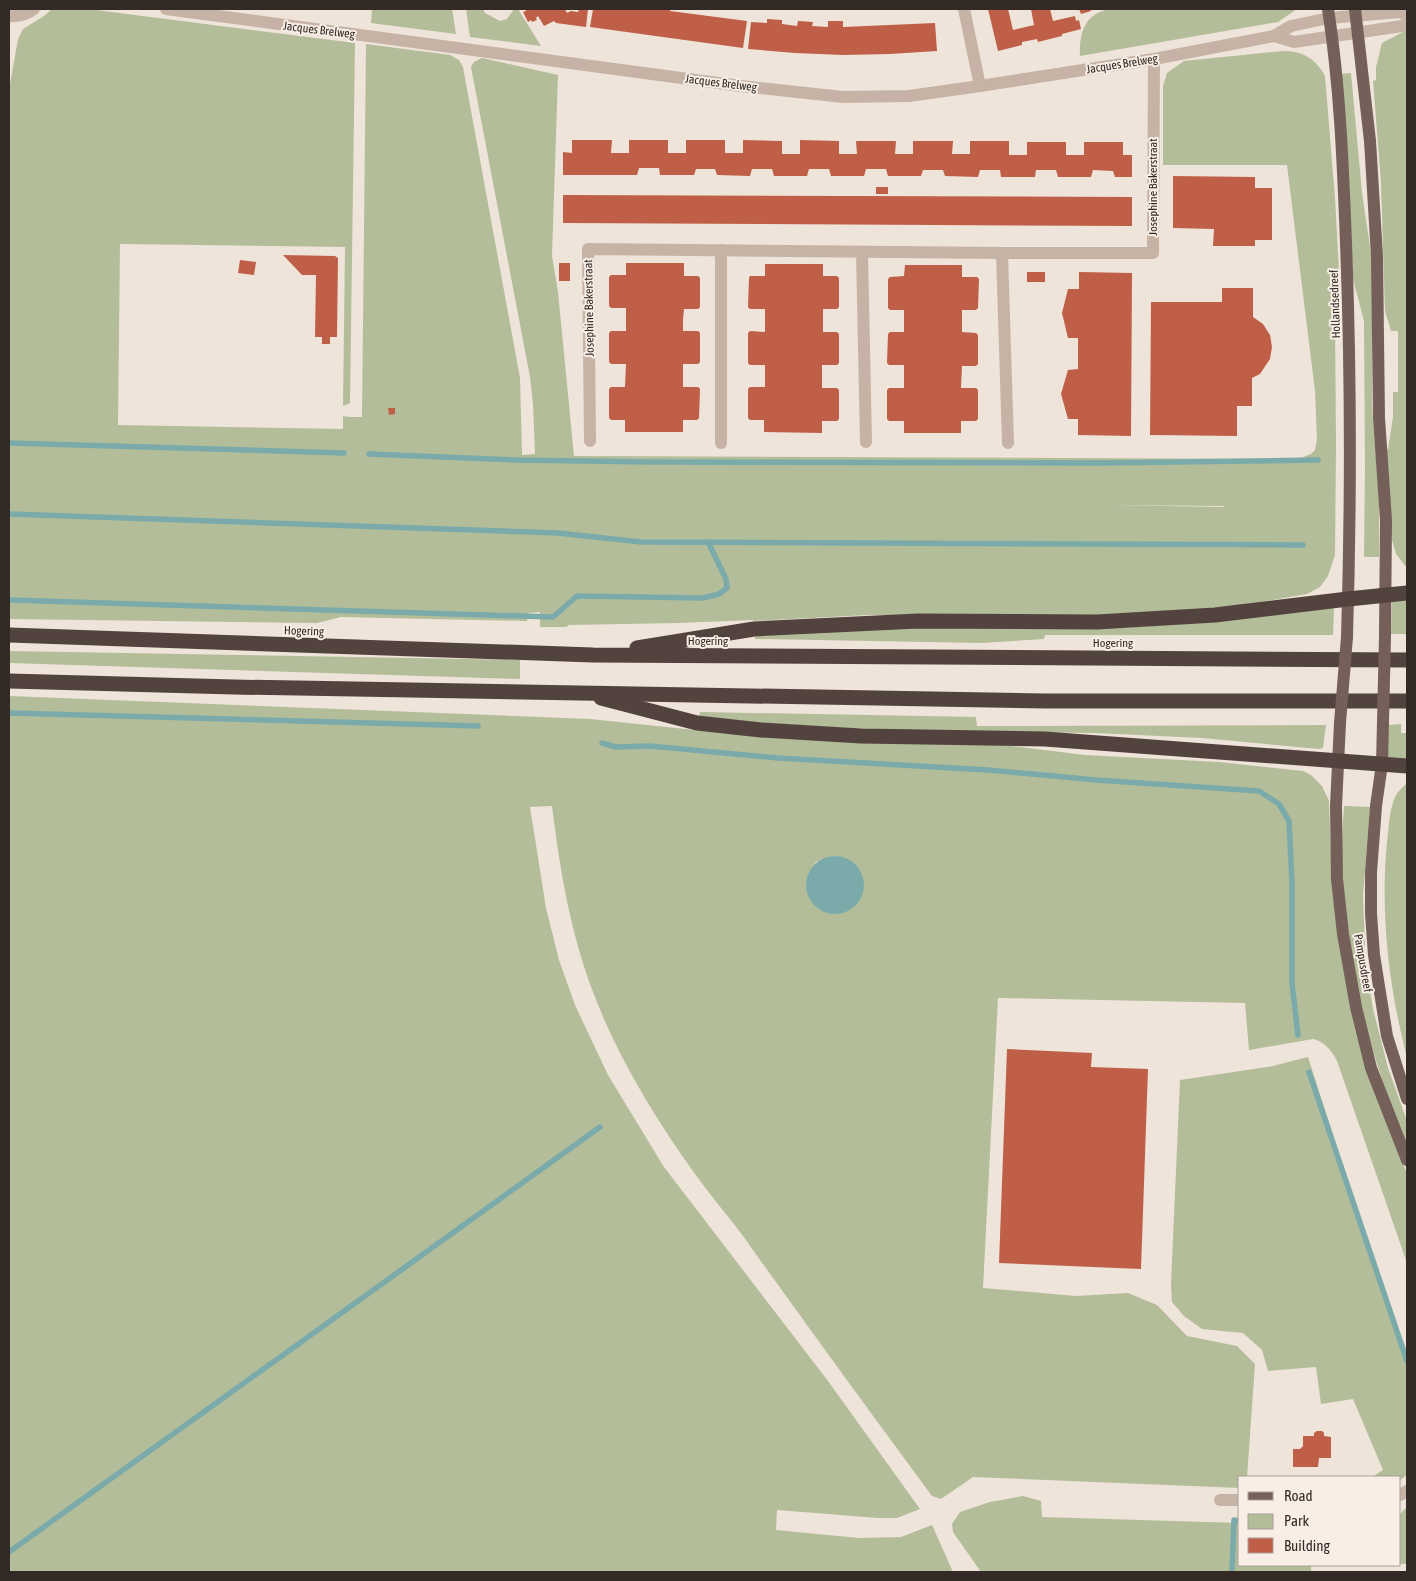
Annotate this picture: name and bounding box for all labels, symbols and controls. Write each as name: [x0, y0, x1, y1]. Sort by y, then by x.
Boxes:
street label: Jacques Brelweg: [282, 19, 356, 41]
street label: Jacques Brelweg: [1085, 51, 1160, 77]
street label: Jacques Brelweg: [684, 72, 758, 94]
street label: Josephine Bakerstraat: [1146, 138, 1160, 236]
street label: Josephine Bakerstraat: [581, 259, 597, 357]
street label: Hollandsedreef: [1327, 269, 1343, 339]
street label: Hogering: [284, 623, 325, 639]
street label: Hogering: [688, 634, 729, 648]
street label: Hogering: [1093, 636, 1134, 650]
street label: Pampusdreef: [1351, 933, 1375, 994]
legend: [1238, 1476, 1401, 1566]
text: Road: [1284, 1487, 1313, 1504]
text: Park: [1284, 1512, 1309, 1529]
text: Building: [1284, 1537, 1330, 1554]

